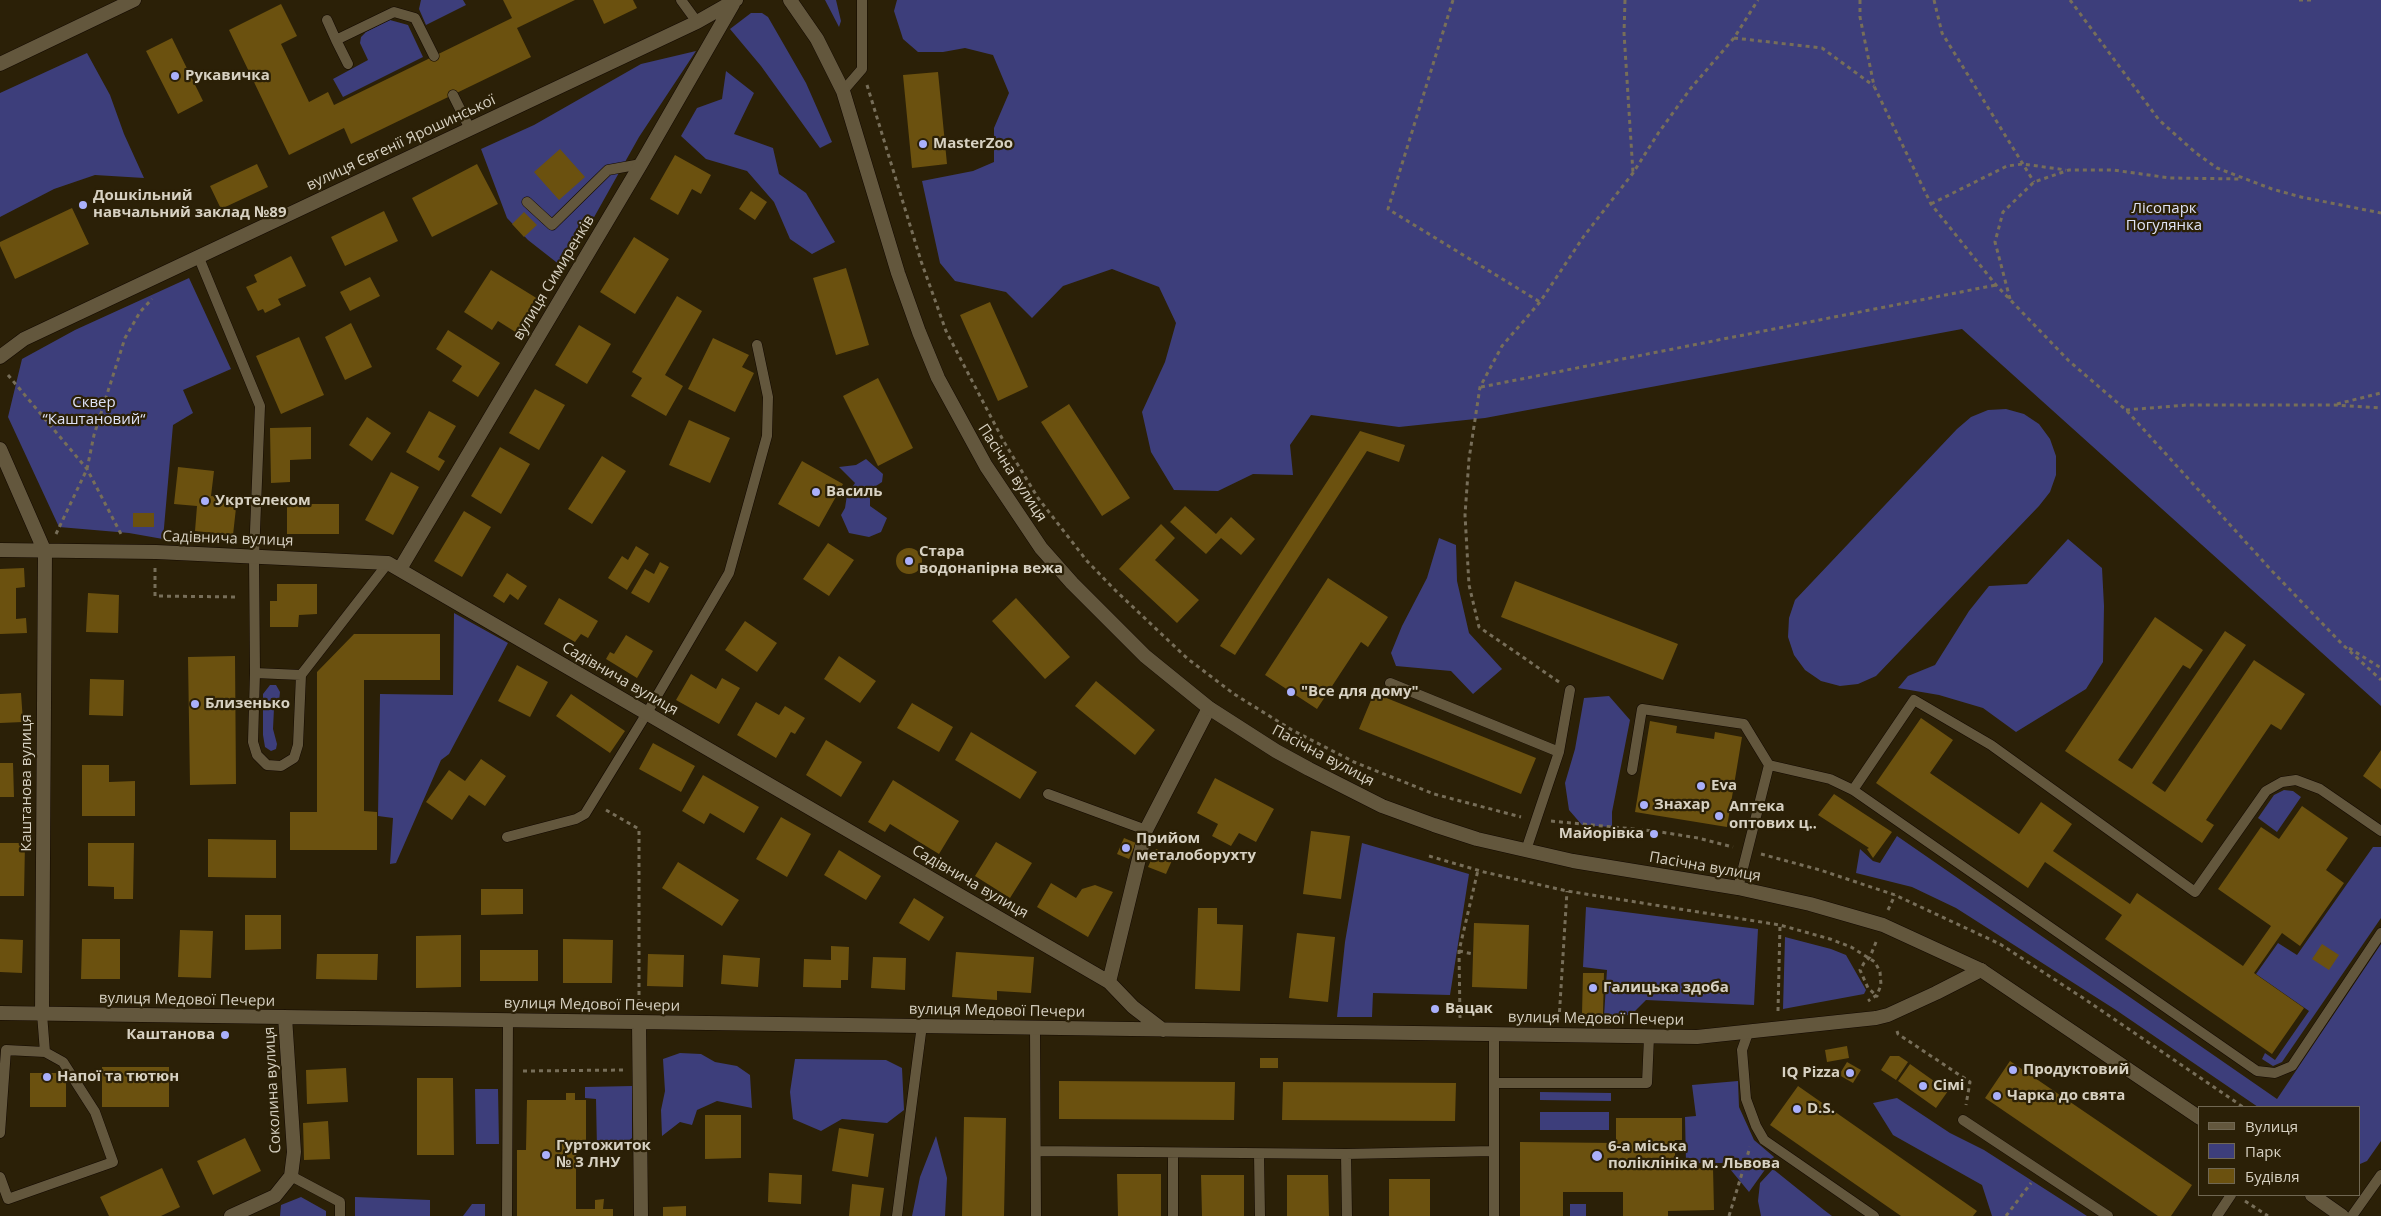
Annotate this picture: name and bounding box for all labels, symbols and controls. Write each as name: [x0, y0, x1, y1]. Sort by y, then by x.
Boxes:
place label: Рукавичка: [185, 67, 270, 85]
marker: Рукавичка: [169, 70, 181, 82]
street label: вулиця Євгенії Ярошинської: [304, 91, 498, 195]
place label: MasterZoo: [933, 135, 1013, 153]
marker: MasterZoo: [917, 138, 929, 150]
place label: Дошкільний навчальний заклад №89: [93, 187, 286, 222]
marker: Дошкільний навчальний заклад №89: [77, 199, 89, 211]
park label: Лісопарк Погулянка: [2126, 200, 2202, 235]
street label: вулиця Симиренків: [510, 212, 598, 344]
park label: Сквер “Каштановий“: [43, 394, 145, 429]
street label: Пасічна вулиця: [974, 421, 1050, 525]
place label: Василь: [826, 483, 883, 501]
marker: Василь: [810, 486, 822, 498]
place label: Укртелеком: [215, 492, 311, 510]
marker: Укртелеком: [199, 495, 211, 507]
street label: Садівнича вулиця: [162, 528, 294, 550]
place label: Стара водонапірна вежа: [919, 543, 1063, 578]
marker: Стара водонапірна вежа: [903, 555, 915, 567]
street label: Садівнича вулиця: [559, 638, 681, 720]
place label: "Все для дому": [1301, 683, 1419, 701]
marker: "Все для дому": [1285, 686, 1297, 698]
place label: Близенько: [205, 695, 290, 713]
marker: Близенько: [189, 698, 201, 710]
street label: Каштанова вулиця: [18, 714, 36, 852]
street label: Пасічна вулиця: [1269, 722, 1377, 790]
place label: Eva: [1711, 777, 1737, 795]
marker: Eva: [1695, 780, 1707, 792]
place label: Знахар: [1654, 796, 1710, 814]
place label: Аптека оптових ц‥: [1729, 798, 1817, 833]
marker: Знахар: [1638, 799, 1650, 811]
marker: Аптека оптових ц‥: [1713, 810, 1725, 822]
place label: Майорівка: [1559, 825, 1644, 843]
marker: Майорівка: [1648, 828, 1660, 840]
place label: Прийом металоборухту: [1136, 830, 1256, 865]
street label: Садівнича вулиця: [909, 841, 1031, 923]
marker: Прийом металоборухту: [1120, 842, 1132, 854]
street label: Пасічна вулиця: [1648, 848, 1762, 886]
place label: Галицька здоба: [1603, 979, 1729, 997]
marker: Галицька здоба: [1587, 982, 1599, 994]
street label: вулиця Медової Печери: [99, 989, 275, 1011]
street label: вулиця Медової Печери: [504, 994, 680, 1016]
street label: вулиця Медової Печери: [909, 1000, 1085, 1022]
place label: Вацак: [1445, 1000, 1493, 1018]
marker: Вацак: [1429, 1003, 1441, 1015]
street label: вулиця Медової Печери: [1508, 1008, 1684, 1030]
place label: Каштанова: [126, 1026, 215, 1044]
street label: Соколина вулиця: [261, 1026, 285, 1154]
marker: Каштанова: [219, 1029, 231, 1041]
place label: Продуктовий: [2023, 1061, 2129, 1079]
place label: IQ Pizza: [1782, 1064, 1840, 1082]
marker: Продуктовий: [2007, 1064, 2019, 1076]
marker: IQ Pizza: [1844, 1067, 1856, 1079]
place label: Напої та тютюн: [57, 1068, 179, 1086]
marker: Напої та тютюн: [41, 1071, 53, 1083]
place label: Сімі: [1933, 1077, 1964, 1095]
marker: Сімі: [1917, 1080, 1929, 1092]
place label: Чарка до свята: [2007, 1087, 2125, 1105]
marker: Чарка до свята: [1991, 1090, 2003, 1102]
place label: D.S.: [1807, 1100, 1835, 1118]
marker: D.S.: [1791, 1103, 1803, 1115]
legend: [2198, 1106, 2361, 1196]
text: Вулиця: [2245, 1116, 2298, 1136]
place label: Гуртожиток № 3 ЛНУ: [556, 1137, 651, 1172]
place label: 6-а міська поліклініка м. Львова: [1608, 1138, 1780, 1173]
text: Парк: [2245, 1141, 2281, 1161]
marker: Гуртожиток № 3 ЛНУ: [540, 1149, 552, 1161]
marker: 6-а міська поліклініка м. Львова: [1590, 1149, 1604, 1163]
text: Будівля: [2245, 1166, 2300, 1186]

